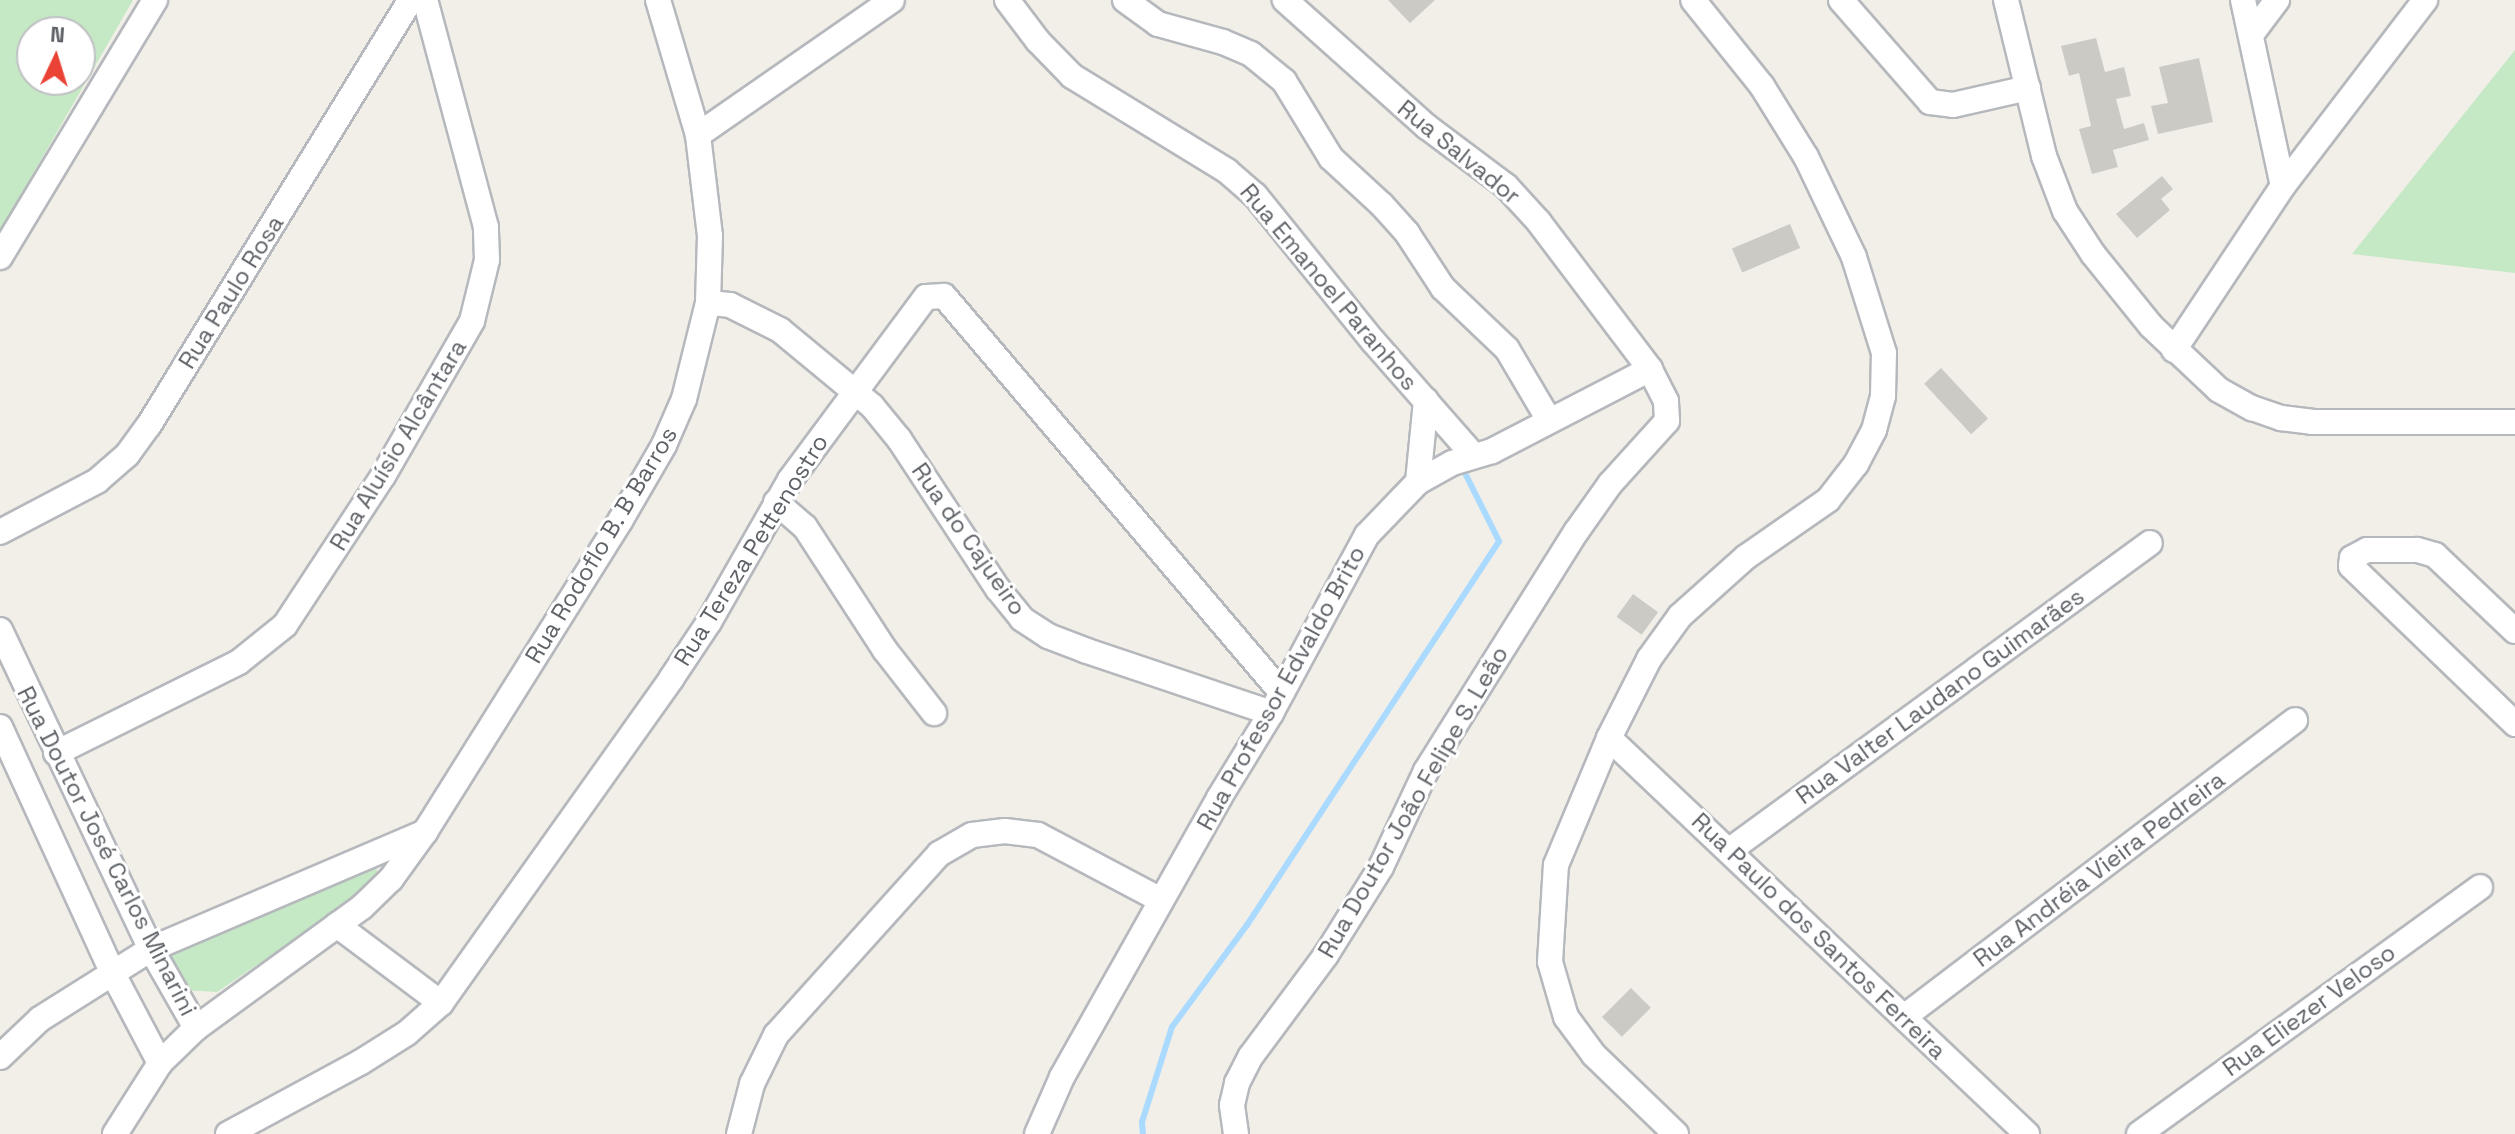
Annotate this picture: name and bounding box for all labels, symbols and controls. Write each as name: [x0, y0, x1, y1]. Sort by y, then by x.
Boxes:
north arrow: [16, 16, 96, 96]
text: N: [49, 20, 66, 49]
street label: Rua Salvador: [1392, 94, 1526, 210]
street label: Rua Emanoel Paranhos: [1234, 178, 1424, 396]
street label: Rua Paulo Rosa: [172, 210, 290, 374]
street label: Rua Aluísio Alcântara: [323, 334, 473, 556]
street label: Rua Rodoflo B. B Barros: [519, 421, 683, 669]
street label: Rua Tereza Pettenostro: [668, 429, 834, 671]
street label: Rua do Cajueiro: [906, 457, 1032, 621]
street label: Rua Professor Edvaldo Brito: [1191, 541, 1371, 835]
street label: Rua Valter Laudano Guimarães: [1790, 582, 2090, 810]
street label: Rua Doutor João Felipe S. Leão: [1312, 641, 1514, 963]
street label: Rua Doutor José Carlos Minarini: [11, 681, 203, 1021]
street label: Rua Andréia Vieira Pedreira: [1967, 765, 2231, 973]
street label: Rua Paulo dos Santos Ferreira: [1686, 807, 1952, 1065]
street label: Rua Eliezer Veloso: [2217, 938, 2401, 1082]

